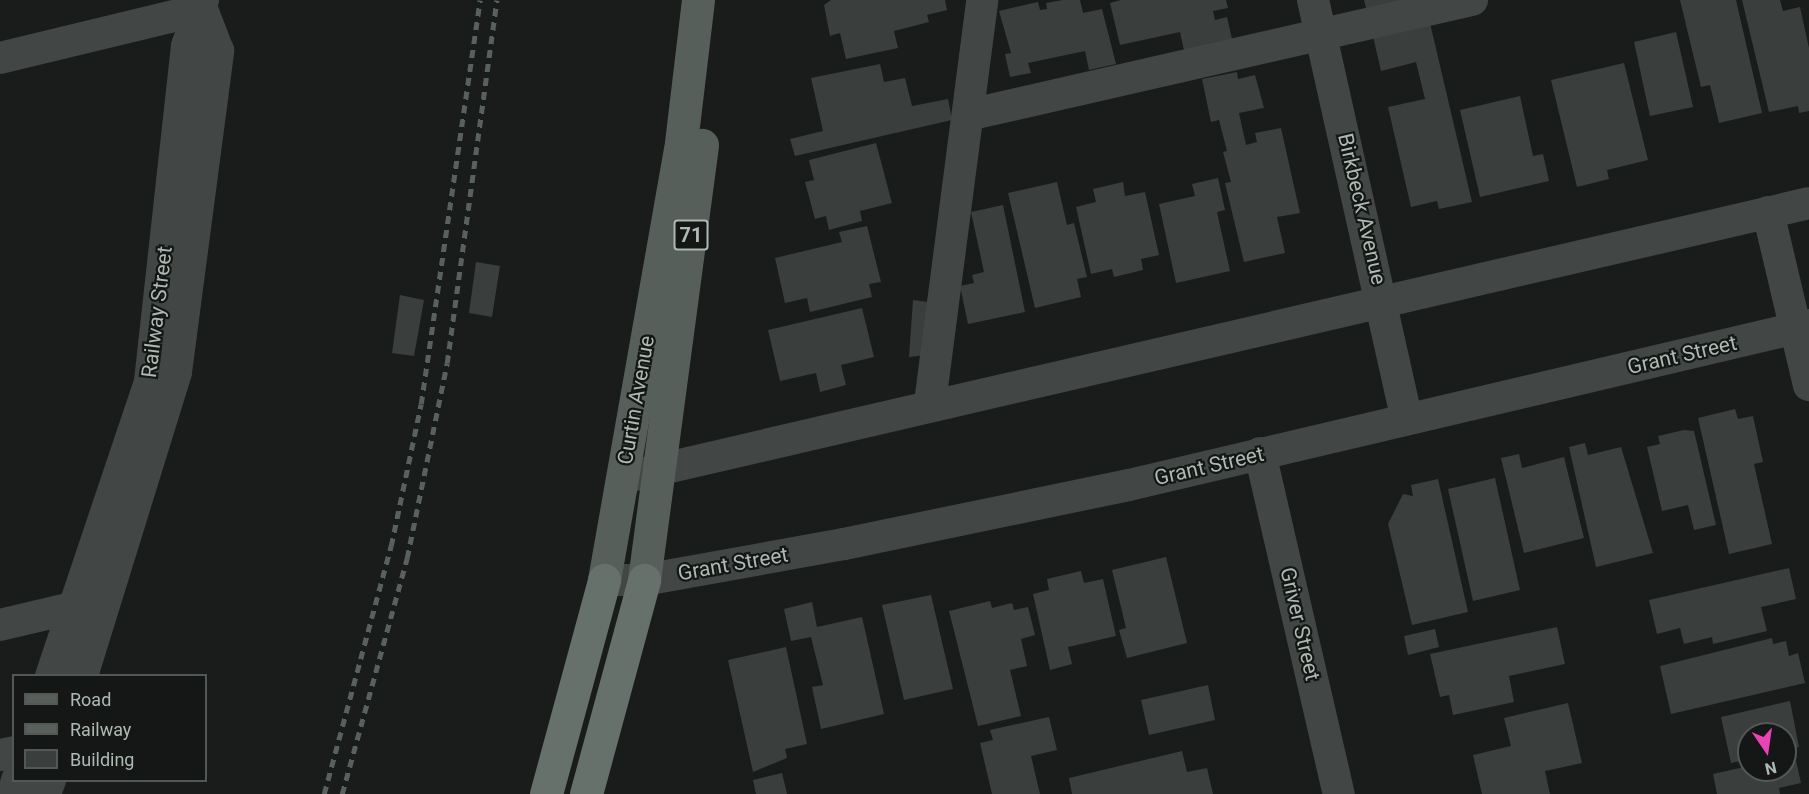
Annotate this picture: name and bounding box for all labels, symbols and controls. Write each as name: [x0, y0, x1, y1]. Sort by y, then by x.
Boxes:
street label: Birkbeck Avenue: [1332, 131, 1392, 287]
road number: 71: [673, 218, 709, 252]
street label: Railway Street: [136, 245, 178, 379]
street label: Grant Street: [1625, 330, 1739, 380]
street label: Curtin Avenue: [612, 334, 660, 466]
street label: Grant Street: [1152, 441, 1266, 491]
street label: Grant Street: [676, 542, 790, 586]
street label: Griver Street: [1275, 565, 1325, 683]
legend: [12, 674, 207, 782]
text: Road: [70, 689, 111, 710]
text: Railway: [70, 719, 131, 740]
north arrow: [1737, 722, 1797, 782]
text: Building: [70, 749, 134, 770]
text: N: [1763, 758, 1778, 779]

